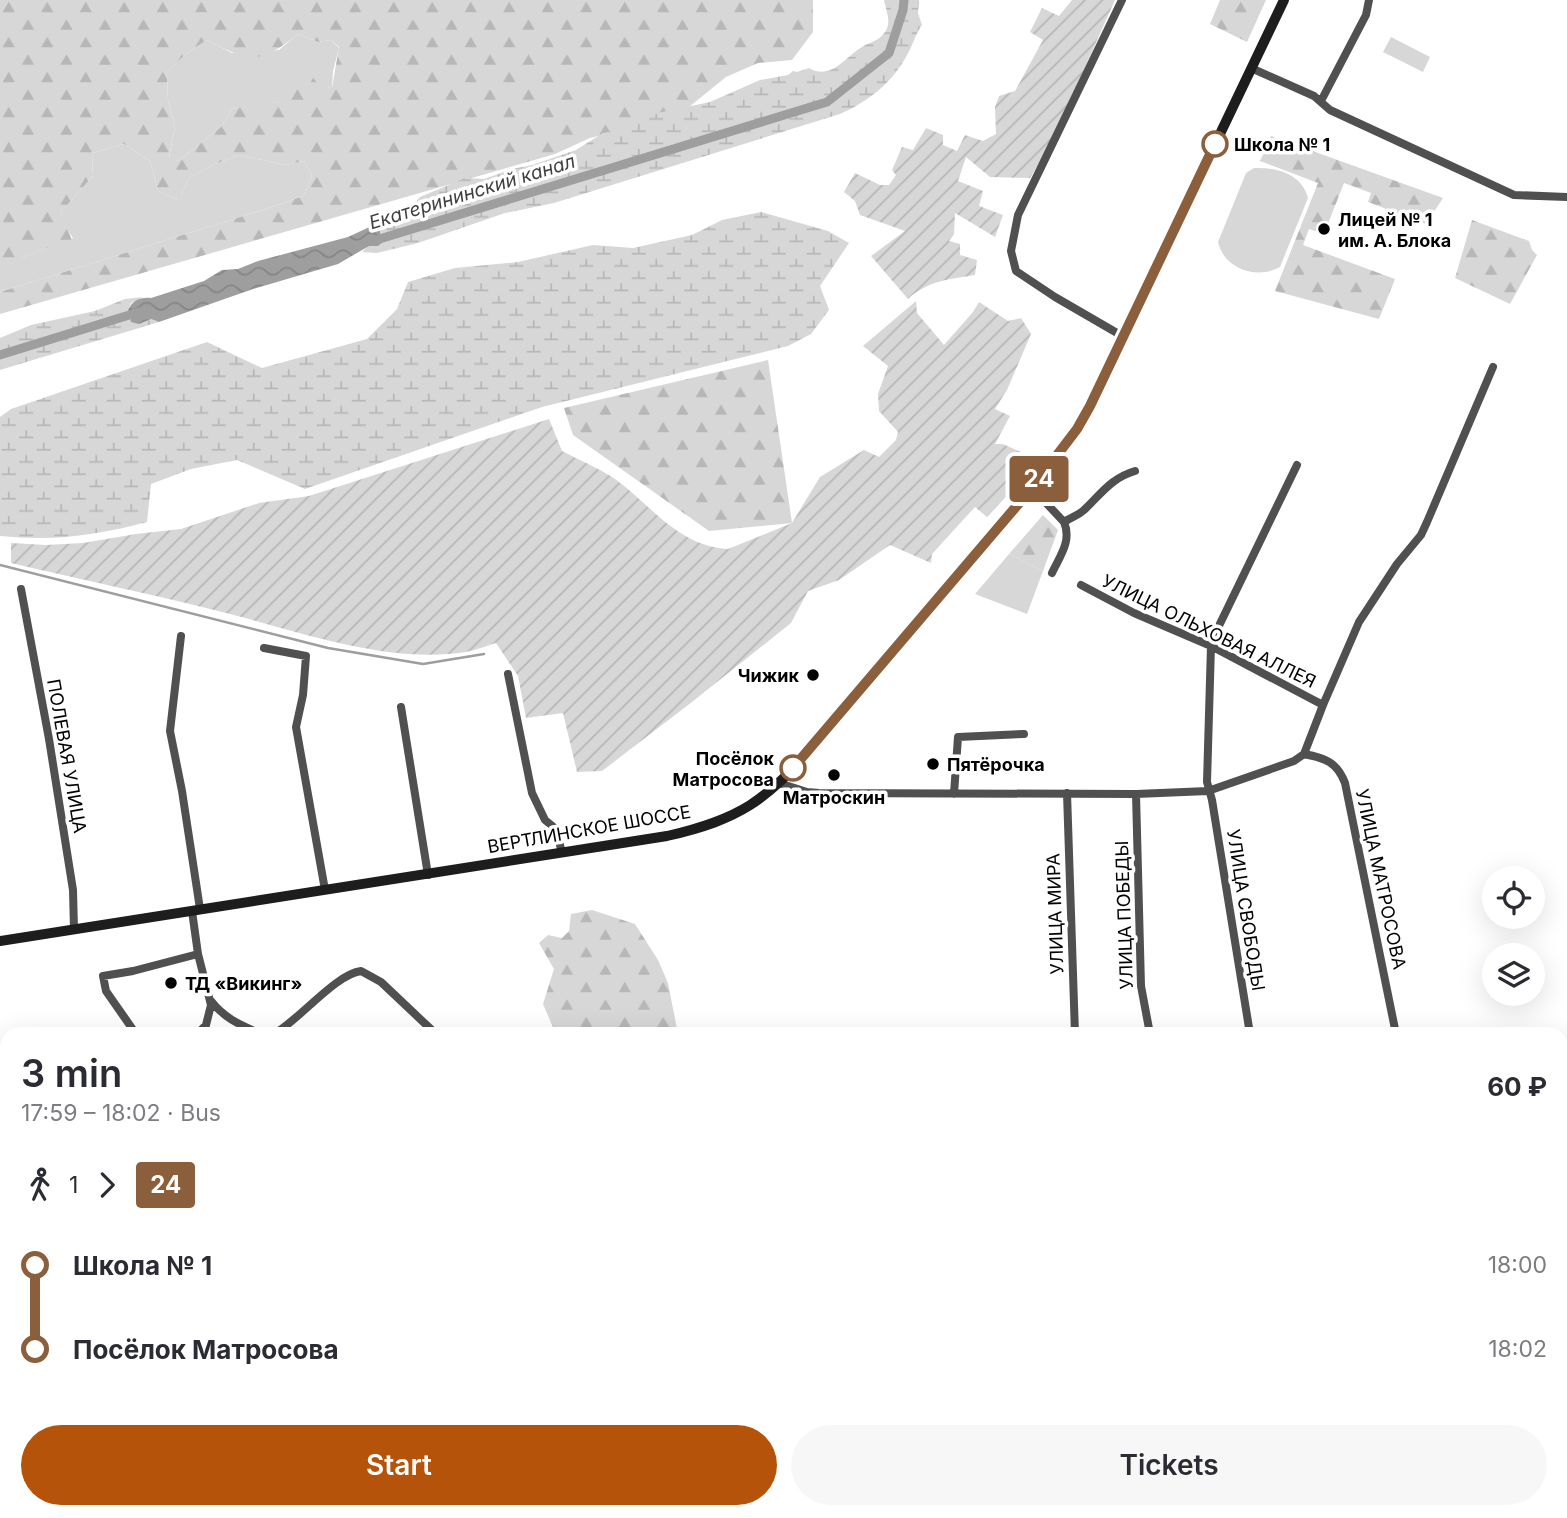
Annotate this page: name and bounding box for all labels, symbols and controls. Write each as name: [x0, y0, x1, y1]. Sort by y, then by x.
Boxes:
marker: Школа № 1: [1202, 131, 1228, 157]
place label: Школа № 1: [1234, 134, 1330, 155]
water label: Екатерининский канал: [366, 150, 578, 234]
place label: Лицей № 1 им. А. Блока: [1338, 209, 1451, 251]
marker: Лицей № 1 им. А. Блока: [1316, 221, 1332, 237]
line badge: 24: [1007, 456, 1070, 502]
text: 24: [1024, 464, 1054, 493]
street label: УЛИЦА ОЛЬХОВАЯ АЛЛЕЯ: [1099, 570, 1319, 692]
place label: Чижик: [738, 665, 800, 686]
marker: Чижик: [805, 667, 821, 683]
street label: ПОЛЕВАЯ УЛИЦА: [43, 677, 91, 835]
place label: Посёлок Матросова: [673, 748, 774, 790]
place label: Пятёрочка: [947, 754, 1045, 775]
marker: Посёлок Матросова: [780, 755, 806, 781]
marker: Пятёрочка: [925, 756, 941, 772]
marker: Матроскин: [826, 767, 842, 783]
place label: Матроскин: [783, 787, 885, 808]
street label: УЛИЦА МАТРОСОВА: [1352, 787, 1410, 971]
street label: ВЕРТЛИНСКОЕ ШОССЕ: [486, 801, 692, 857]
street label: УЛИЦА СВОБОДЫ: [1223, 828, 1269, 992]
street label: УЛИЦА ПОБЕДЫ: [1111, 840, 1137, 990]
street label: УЛИЦА МИРА: [1042, 853, 1068, 975]
map controls: [1482, 866, 1545, 1006]
button: locate: [1482, 866, 1545, 929]
button: layers: [1482, 943, 1545, 1006]
place label: ТД «Викинг»: [185, 973, 302, 994]
marker: ТД «Викинг»: [163, 975, 179, 991]
text: 3 min: [21, 1050, 122, 1096]
text: 60 ₽: [1487, 1071, 1547, 1102]
text: 17:59 – 18:02 · Bus: [21, 1099, 221, 1127]
icon: walk: [21, 1166, 59, 1204]
icon: forward: [88, 1166, 126, 1204]
text: 24: [150, 1170, 181, 1199]
text: 1: [69, 1171, 78, 1199]
text: Школа № 1: [73, 1250, 212, 1281]
text: 18:00: [1488, 1251, 1547, 1279]
text: Посёлок Матросова: [73, 1334, 339, 1365]
text: 18:02: [1488, 1335, 1547, 1363]
button: Start: [21, 1425, 777, 1505]
button: Tickets: [791, 1425, 1547, 1505]

